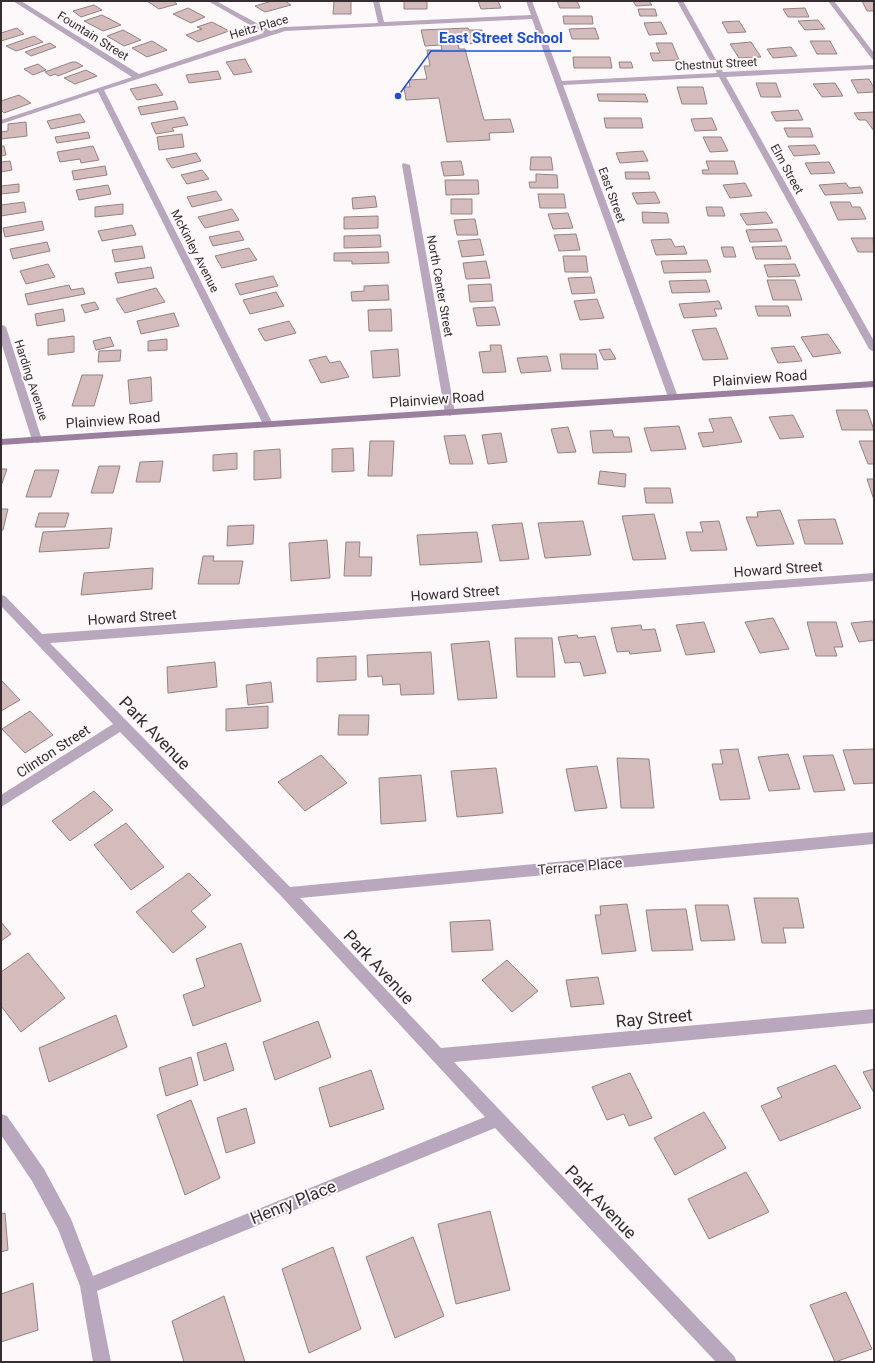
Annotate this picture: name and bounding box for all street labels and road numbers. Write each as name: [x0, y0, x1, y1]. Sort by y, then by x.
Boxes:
street label: Fountain Street: [55, 9, 131, 63]
street label: Heitz Place: [228, 12, 290, 42]
street label: Chestnut Street: [674, 55, 758, 73]
street label: Elm Street: [768, 142, 806, 196]
street label: East Street: [595, 165, 629, 225]
street label: McKinley Avenue: [168, 207, 222, 295]
street label: North Center Street: [424, 234, 456, 338]
street label: Harding Avenue: [11, 338, 51, 422]
street label: Plainview Road: [712, 367, 808, 389]
street label: Plainview Road: [389, 388, 485, 410]
street label: Plainview Road: [65, 409, 161, 431]
street label: Howard Street: [733, 558, 823, 580]
street label: Howard Street: [410, 582, 500, 604]
street label: Howard Street: [87, 606, 177, 628]
street label: Park Avenue: [115, 692, 195, 774]
street label: Clinton Street: [13, 721, 93, 781]
street label: Terrace Place: [537, 854, 623, 878]
street label: Park Avenue: [340, 926, 418, 1008]
street label: Ray Street: [615, 1005, 693, 1031]
street label: Park Avenue: [561, 1161, 641, 1243]
street label: Henry Place: [247, 1176, 339, 1228]

